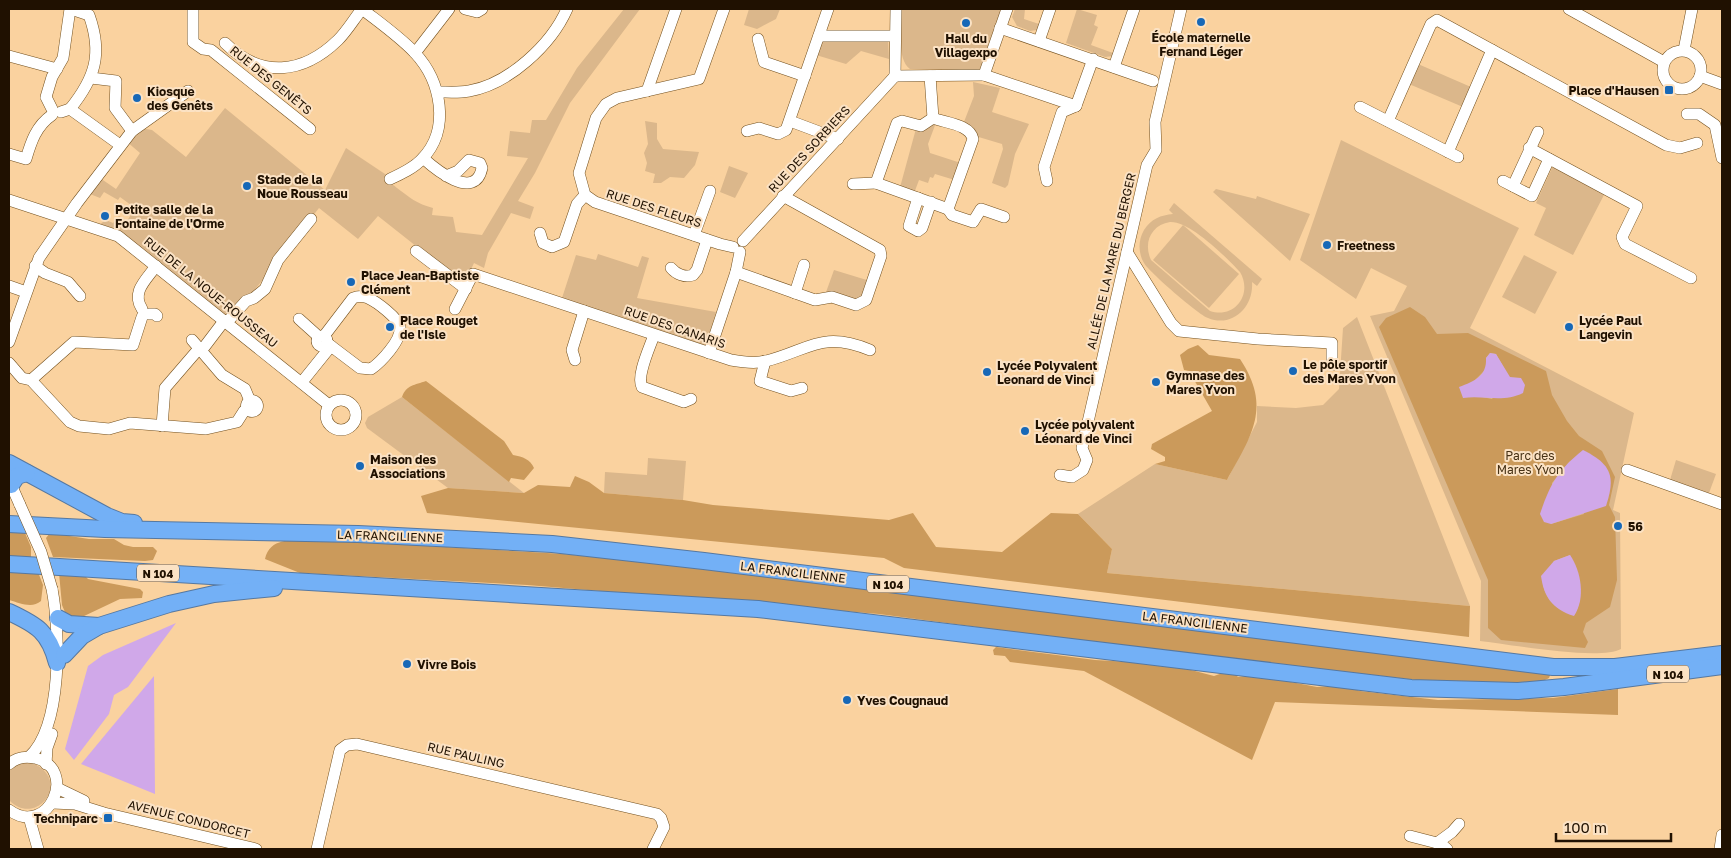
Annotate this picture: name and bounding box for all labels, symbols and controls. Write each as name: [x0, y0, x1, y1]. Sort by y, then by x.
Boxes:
marker: École maternelle Fernand Léger: [1195, 16, 1207, 28]
marker: Hall du Villagexpo: [960, 17, 972, 29]
place label: École maternelle Fernand Léger: [1152, 30, 1251, 59]
place label: Hall du Villagexpo: [935, 31, 997, 60]
street label: RUE DES GENÊTS: [227, 42, 315, 118]
place label: Place d'Hausen: [1568, 83, 1659, 98]
place label: Kiosque des Genêts: [147, 84, 213, 113]
marker: Place d'Hausen: [1663, 84, 1675, 96]
marker: Kiosque des Genêts: [131, 92, 143, 104]
street label: RUE DES SORBIERS: [765, 102, 853, 196]
street label: ALLÉE DE LA MARE DU BERGER: [1083, 171, 1139, 351]
place label: Stade de la Noue Rousseau: [257, 172, 348, 201]
marker: Stade de la Noue Rousseau: [241, 180, 253, 192]
street label: RUE DES FLEURS: [604, 186, 704, 231]
place label: Petite salle de la Fontaine de l'Orme: [115, 202, 224, 231]
marker: Petite salle de la Fontaine de l'Orme: [99, 210, 111, 222]
street label: RUE DE LA NOUE-ROUSSEAU: [141, 233, 281, 351]
place label: Freetness: [1337, 238, 1396, 253]
marker: Freetness: [1321, 239, 1333, 251]
place label: Place Jean-Baptiste Clément: [361, 268, 479, 297]
marker: Place Jean-Baptiste Clément: [345, 276, 357, 288]
street label: RUE DES CANARIS: [622, 303, 728, 351]
place label: Place Rouget de l'Isle: [400, 313, 478, 342]
place label: Lycée Paul Langevin: [1579, 313, 1642, 342]
marker: Place Rouget de l'Isle: [384, 321, 396, 333]
marker: Lycée Paul Langevin: [1563, 321, 1575, 333]
place label: Le pôle sportif des Mares Yvon: [1303, 357, 1396, 386]
place label: Lycée Polyvalent Leonard de Vinci: [997, 358, 1097, 387]
marker: Le pôle sportif des Mares Yvon: [1287, 365, 1299, 377]
marker: Lycée Polyvalent Leonard de Vinci: [981, 366, 993, 378]
place label: Gymnase des Mares Yvon: [1166, 368, 1245, 397]
marker: Gymnase des Mares Yvon: [1150, 376, 1162, 388]
place label: Lycée polyvalent Léonard de Vinci: [1035, 417, 1135, 446]
marker: Lycée polyvalent Léonard de Vinci: [1019, 425, 1031, 437]
park label: Parc des Mares Yvon: [1497, 448, 1563, 477]
place label: Maison des Associations: [370, 452, 446, 481]
marker: Maison des Associations: [354, 460, 366, 472]
place label: 56: [1628, 519, 1643, 534]
marker: 56: [1612, 520, 1624, 532]
street label: LA FRANCILIENNE: [337, 527, 443, 545]
street label: LA FRANCILIENNE: [739, 558, 847, 586]
road number: N 104: [137, 564, 179, 582]
road number: N 104: [867, 576, 909, 592]
street label: LA FRANCILIENNE: [1141, 608, 1249, 636]
place label: Vivre Bois: [417, 657, 477, 672]
marker: Vivre Bois: [401, 658, 413, 670]
road number: N 104: [1647, 666, 1689, 682]
place label: Yves Cougnaud: [857, 693, 948, 708]
marker: Yves Cougnaud: [841, 694, 853, 706]
street label: RUE PAULING: [426, 739, 506, 771]
street label: AVENUE CONDORCET: [126, 797, 252, 842]
scale bar: [1556, 810, 1671, 842]
place label: Techniparc: [34, 811, 98, 826]
marker: Techniparc: [102, 812, 114, 824]
text: 100 m: [1564, 818, 1607, 836]

